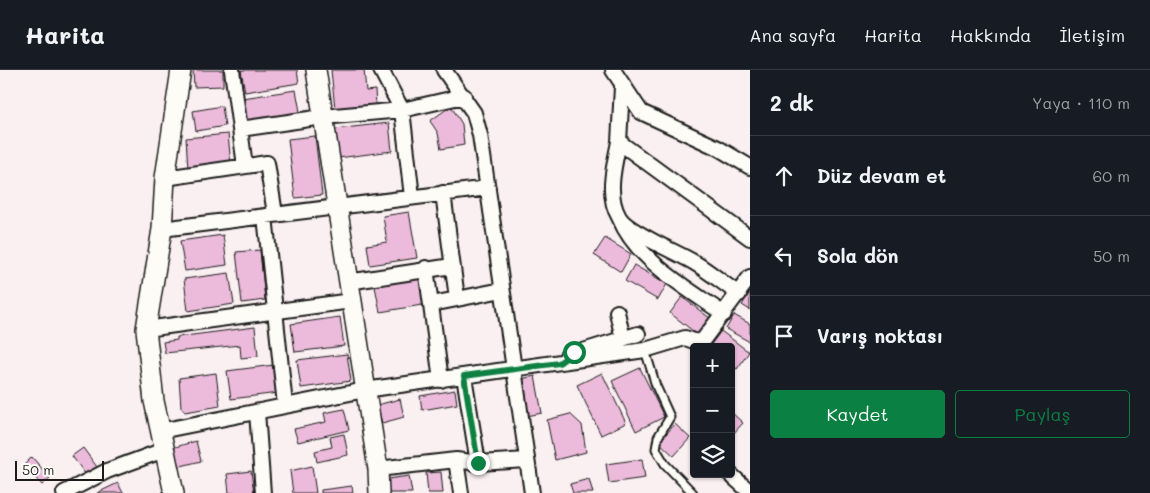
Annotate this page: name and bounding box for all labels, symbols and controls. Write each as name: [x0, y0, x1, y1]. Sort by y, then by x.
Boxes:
text: Harita: [25, 19, 105, 50]
text: Ana sayfa: [749, 23, 836, 47]
text: Harita: [864, 23, 922, 47]
text: Hakkında: [950, 23, 1031, 47]
text: İletişim: [1059, 23, 1125, 47]
text: 2 dk: [770, 89, 814, 116]
text: Yaya · 110 m: [1032, 92, 1130, 113]
icon: ahead: [770, 162, 798, 190]
text: Düz devam et: [817, 163, 946, 188]
text: 60 m: [1093, 165, 1130, 186]
icon: left: [770, 242, 798, 270]
text: Sola dön: [817, 243, 899, 268]
text: 50 m: [1093, 245, 1130, 266]
icon: arrive: [770, 322, 798, 350]
text: Varış noktası: [817, 323, 943, 348]
route start: [563, 341, 586, 364]
map controls: [690, 343, 735, 478]
button: +: [690, 343, 735, 388]
button: −: [690, 388, 735, 433]
button: Kaydet: [770, 390, 945, 438]
button: Paylaş: [955, 390, 1130, 438]
button: layers: [690, 433, 735, 478]
route end: [467, 452, 490, 475]
scale bar: [15, 458, 104, 481]
text: 50 m: [22, 460, 54, 479]

